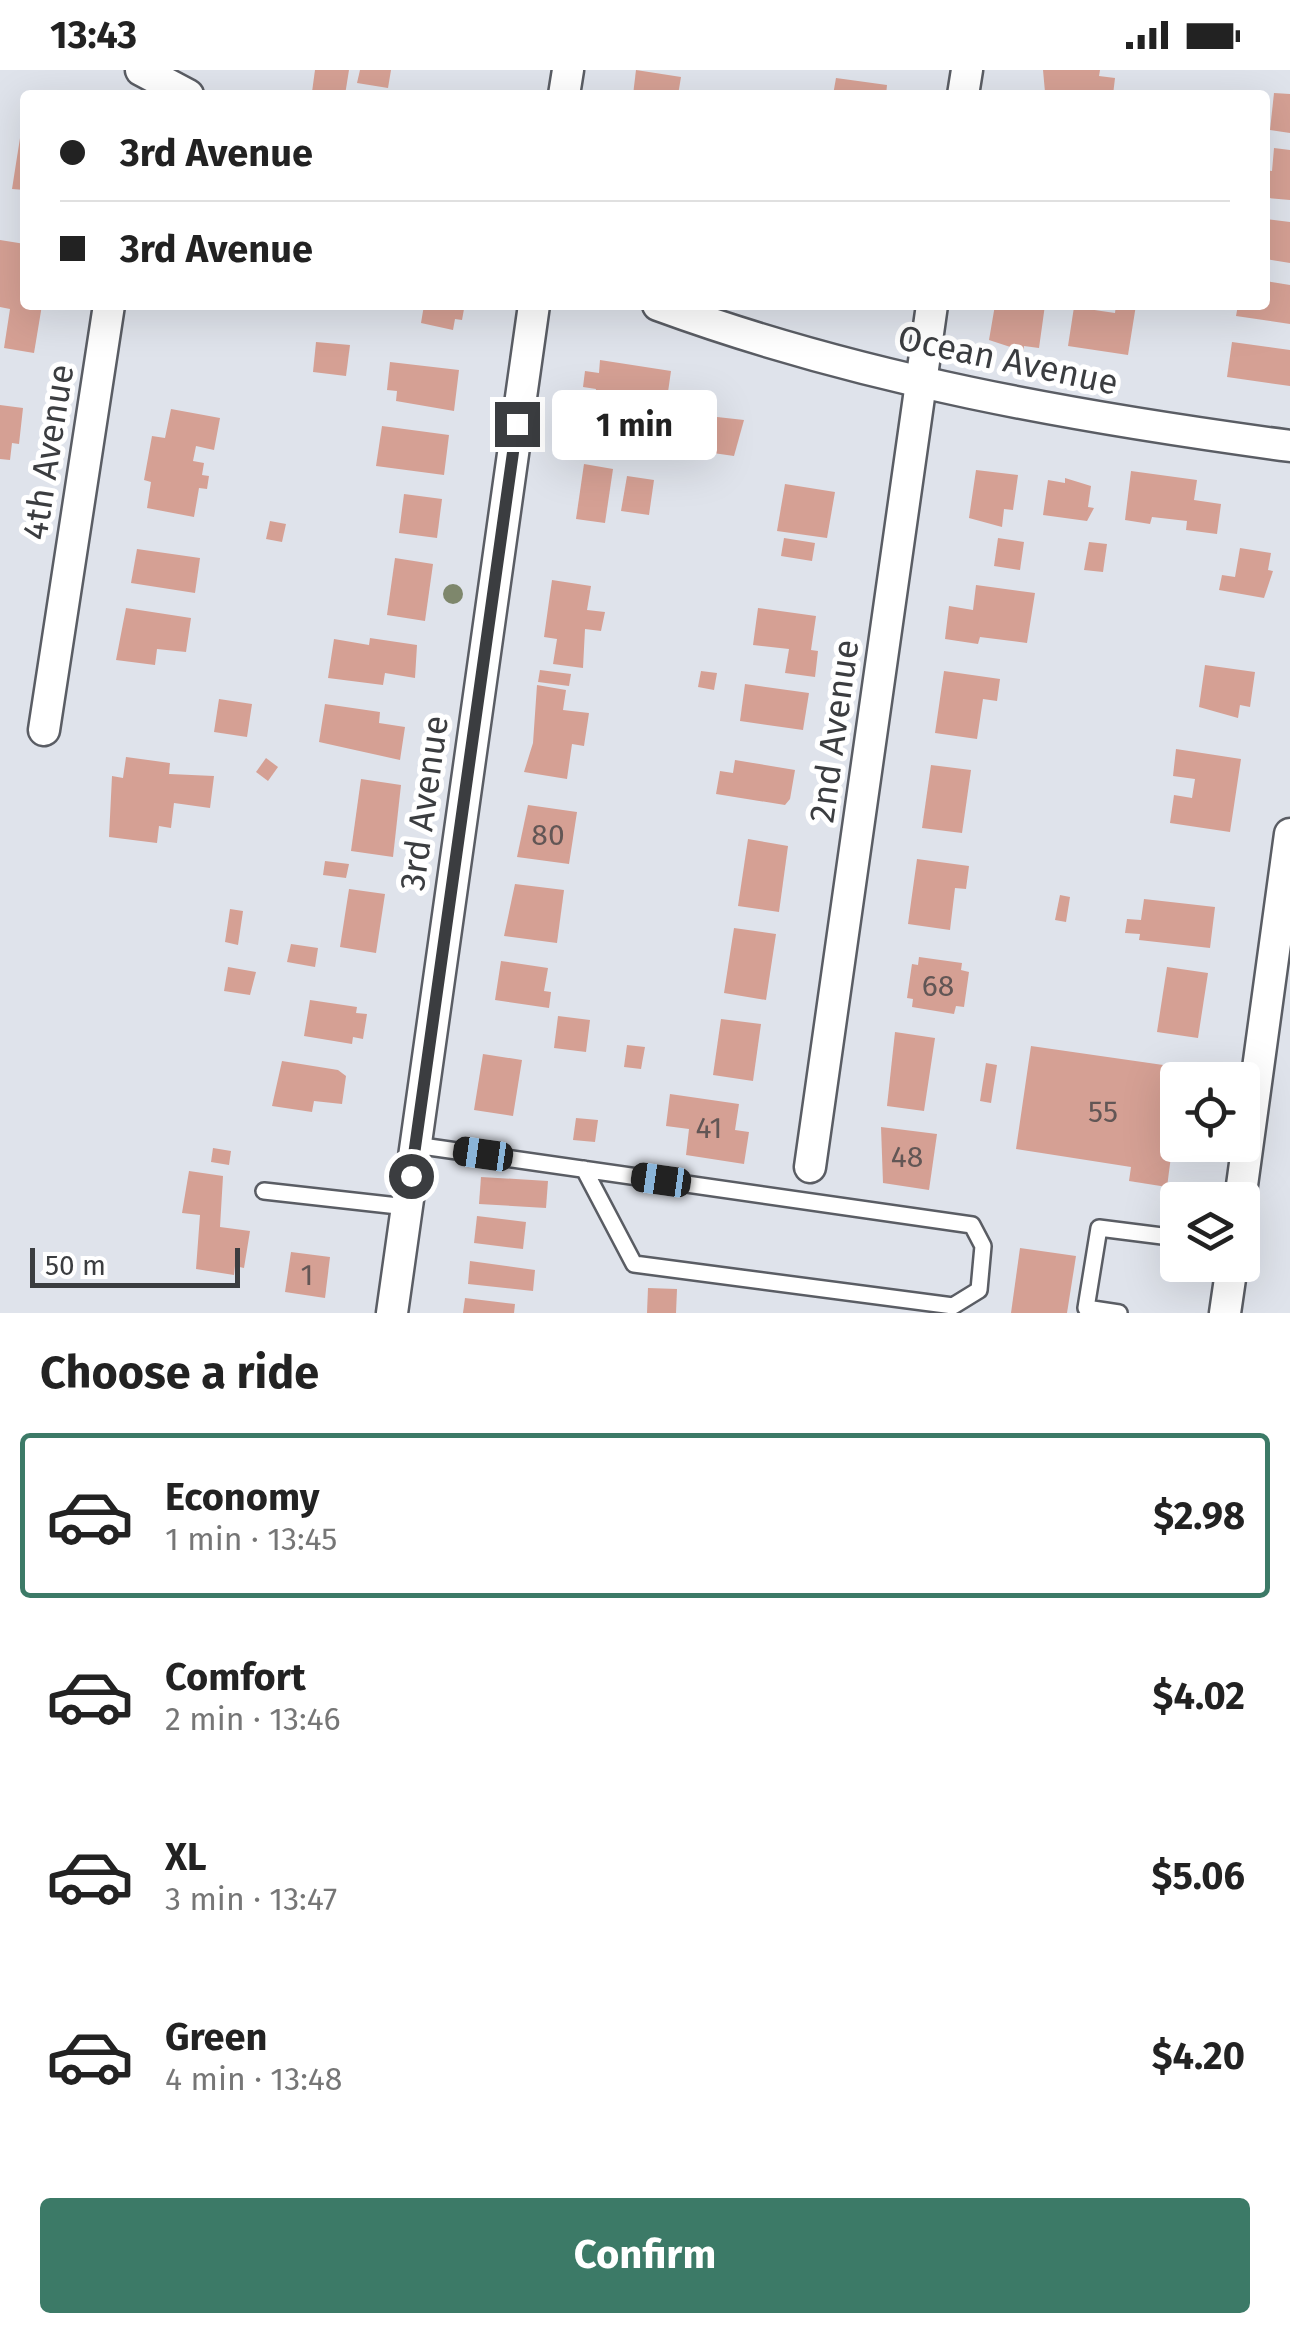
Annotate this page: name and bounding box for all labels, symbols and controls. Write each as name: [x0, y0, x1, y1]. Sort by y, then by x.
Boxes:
text: 13:43: [50, 12, 137, 58]
text: 3rd Avenue: [120, 130, 313, 176]
text: 3rd Avenue: [120, 226, 313, 272]
street label: Ocean Avenue: [894, 316, 1122, 404]
street label: 4th Avenue: [13, 361, 83, 543]
callout: 1 min: [552, 389, 717, 459]
route end: [495, 402, 540, 447]
text: 1 min: [596, 406, 673, 444]
street label: 2nd Avenue: [800, 637, 868, 825]
street label: 3rd Avenue: [391, 713, 457, 893]
house number: 80: [531, 817, 565, 853]
house number: 68: [922, 968, 954, 1004]
map controls: [1160, 1062, 1260, 1282]
button: locate: [1160, 1062, 1260, 1162]
house number: 55: [1088, 1094, 1118, 1130]
house number: 41: [695, 1110, 723, 1146]
car: [451, 1135, 515, 1173]
house number: 48: [891, 1139, 923, 1175]
route start: [389, 1154, 434, 1199]
car: [629, 1161, 693, 1199]
button: layers: [1160, 1182, 1260, 1282]
scale bar: [30, 1243, 240, 1288]
text: 50 m: [45, 1249, 106, 1282]
house number: 1: [301, 1257, 314, 1293]
text: Choose a ride: [40, 1346, 319, 1400]
icon: car: [45, 1471, 135, 1561]
text: Economy: [165, 1474, 320, 1520]
text: $2.98: [1153, 1493, 1245, 1539]
text: 1 min · 13:45: [165, 1520, 337, 1558]
icon: car: [45, 1651, 135, 1741]
text: Comfort: [165, 1654, 306, 1700]
text: $4.02: [1153, 1673, 1245, 1719]
text: 2 min · 13:46: [165, 1700, 341, 1738]
icon: car: [45, 1831, 135, 1921]
text: XL: [165, 1834, 207, 1880]
text: $5.06: [1152, 1853, 1245, 1899]
text: 3 min · 13:47: [165, 1880, 337, 1918]
icon: car: [45, 2011, 135, 2101]
text: Green: [165, 2014, 268, 2060]
text: $4.20: [1152, 2033, 1245, 2079]
text: 4 min · 13:48: [165, 2060, 342, 2098]
button: Confirm: [40, 2198, 1250, 2313]

